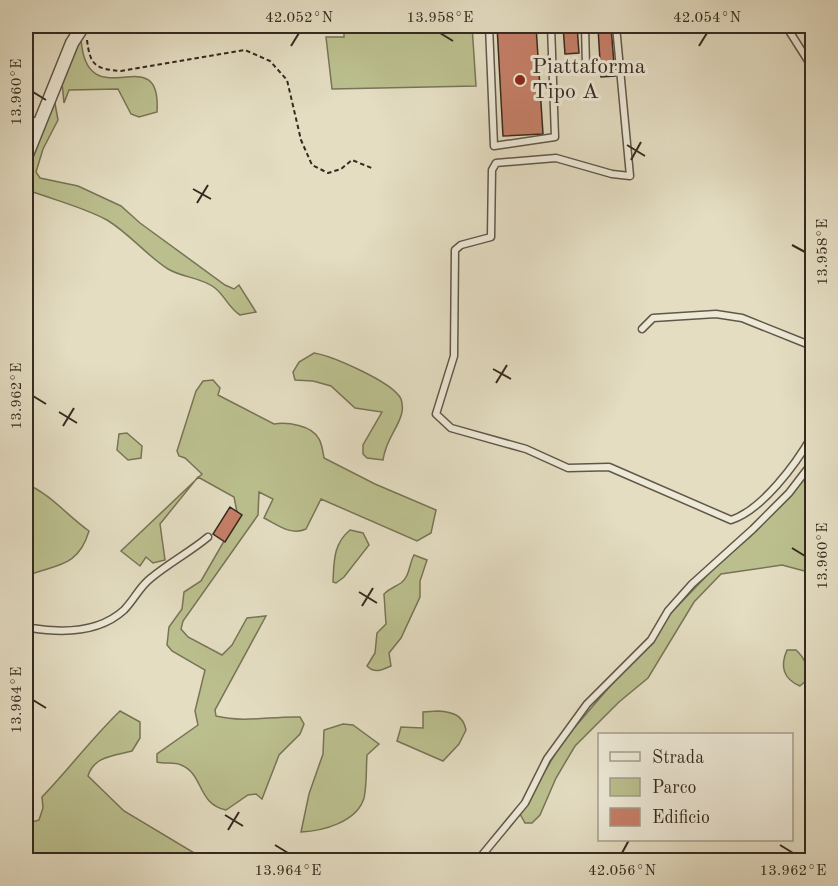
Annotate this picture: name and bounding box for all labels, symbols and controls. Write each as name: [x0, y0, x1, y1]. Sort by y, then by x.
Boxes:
text: 42.052°N: [265, 11, 333, 26]
text: 13.958°E: [407, 11, 473, 26]
text: 42.054°N: [673, 11, 741, 26]
place label: Piattaforma Tipo A: [532, 56, 646, 103]
text: 13.960°E: [10, 59, 25, 125]
marker: Piattaforma Tipo A: [513, 73, 527, 87]
text: 13.958°E: [816, 219, 831, 285]
text: 13.962°E: [10, 363, 25, 429]
text: 13.960°E: [816, 523, 831, 589]
text: 13.964°E: [10, 667, 25, 733]
legend: [598, 733, 793, 841]
text: Strada: [652, 749, 704, 767]
text: Parco: [652, 779, 697, 797]
text: Edificio: [652, 809, 710, 827]
text: 13.964°E: [255, 864, 321, 879]
text: 42.056°N: [588, 864, 656, 879]
text: 13.962°E: [760, 864, 826, 879]

